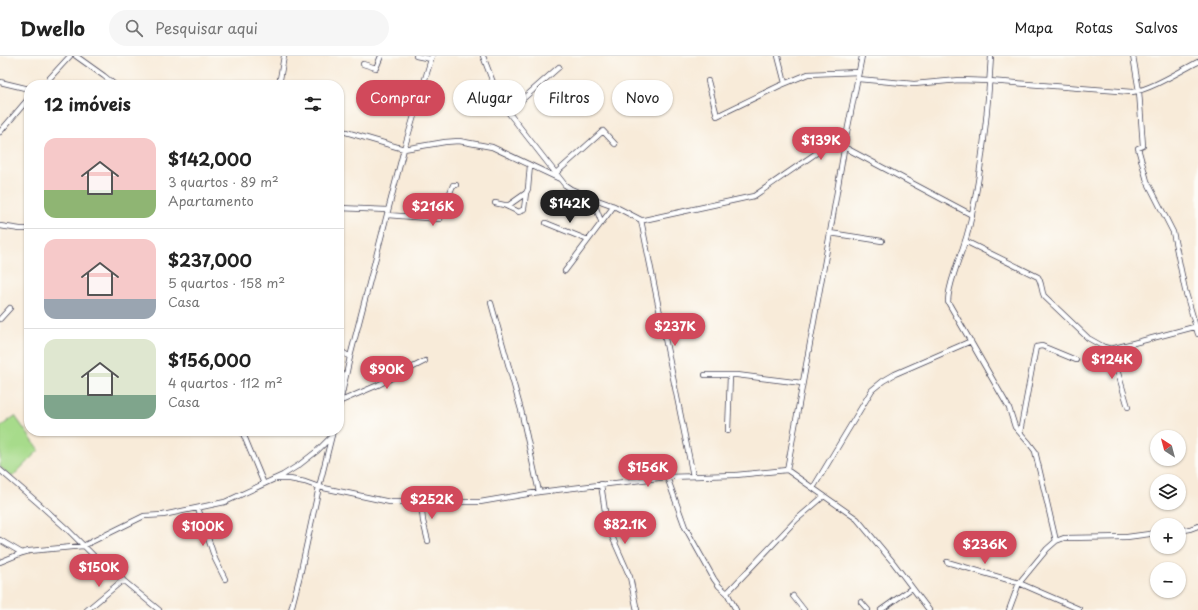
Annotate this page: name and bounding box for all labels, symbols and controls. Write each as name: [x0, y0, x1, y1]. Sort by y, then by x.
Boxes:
search box: [109, 10, 389, 46]
text: Dwello: [20, 14, 85, 42]
text: Pesquisar aqui: [155, 16, 258, 39]
icon: search: [123, 17, 145, 39]
text: Mapa: [1014, 17, 1053, 38]
text: Rotas: [1075, 17, 1113, 38]
text: Salvos: [1135, 17, 1178, 38]
chip: Comprar: [356, 80, 445, 116]
chip: Alugar: [453, 80, 526, 116]
chip: Filtros: [534, 80, 604, 116]
chip: Novo: [612, 80, 673, 116]
text: 12 imóveis: [44, 91, 131, 117]
icon: filters: [302, 93, 324, 115]
pin: $139K: [793, 127, 849, 161]
text: $139K: [801, 130, 841, 149]
text: $142,000: [168, 146, 252, 172]
icon: home: [76, 154, 124, 202]
text: 3 quartos · 89 m²: [168, 172, 279, 191]
pin: $142K: [542, 190, 598, 224]
text: Apartamento: [168, 191, 254, 210]
pin: $216K: [405, 193, 461, 227]
text: $142K: [549, 193, 591, 212]
text: $216K: [412, 196, 454, 215]
text: $237,000: [168, 247, 252, 273]
icon: home: [76, 255, 124, 303]
text: 5 quartos · 158 m²: [168, 273, 285, 292]
text: Casa: [168, 292, 200, 311]
pin: $237K: [647, 313, 703, 347]
text: $237K: [654, 316, 696, 335]
pin: $124K: [1084, 346, 1140, 380]
text: $156,000: [168, 347, 251, 373]
text: $124K: [1091, 349, 1133, 368]
icon: home: [76, 355, 124, 403]
pin: $90K: [363, 356, 411, 390]
text: $90K: [369, 359, 405, 378]
text: 4 quartos · 112 m²: [168, 373, 283, 392]
text: Casa: [168, 392, 200, 411]
north arrow: [1150, 430, 1186, 466]
map controls: [1150, 430, 1186, 598]
pin: $156K: [620, 454, 676, 488]
text: $156K: [627, 457, 669, 476]
button: layers: [1150, 474, 1186, 510]
pin: $252K: [404, 486, 460, 520]
text: $252K: [410, 489, 454, 508]
pin: $82.1K: [592, 511, 658, 545]
pin: $100K: [175, 513, 231, 547]
text: $82.1K: [603, 514, 647, 533]
text: $100K: [182, 516, 224, 535]
button: +: [1150, 518, 1186, 554]
pin: $236K: [957, 531, 1013, 565]
text: $236K: [963, 534, 1007, 553]
pin: $150K: [71, 554, 127, 588]
text: $150K: [78, 557, 120, 576]
button: −: [1150, 562, 1186, 598]

